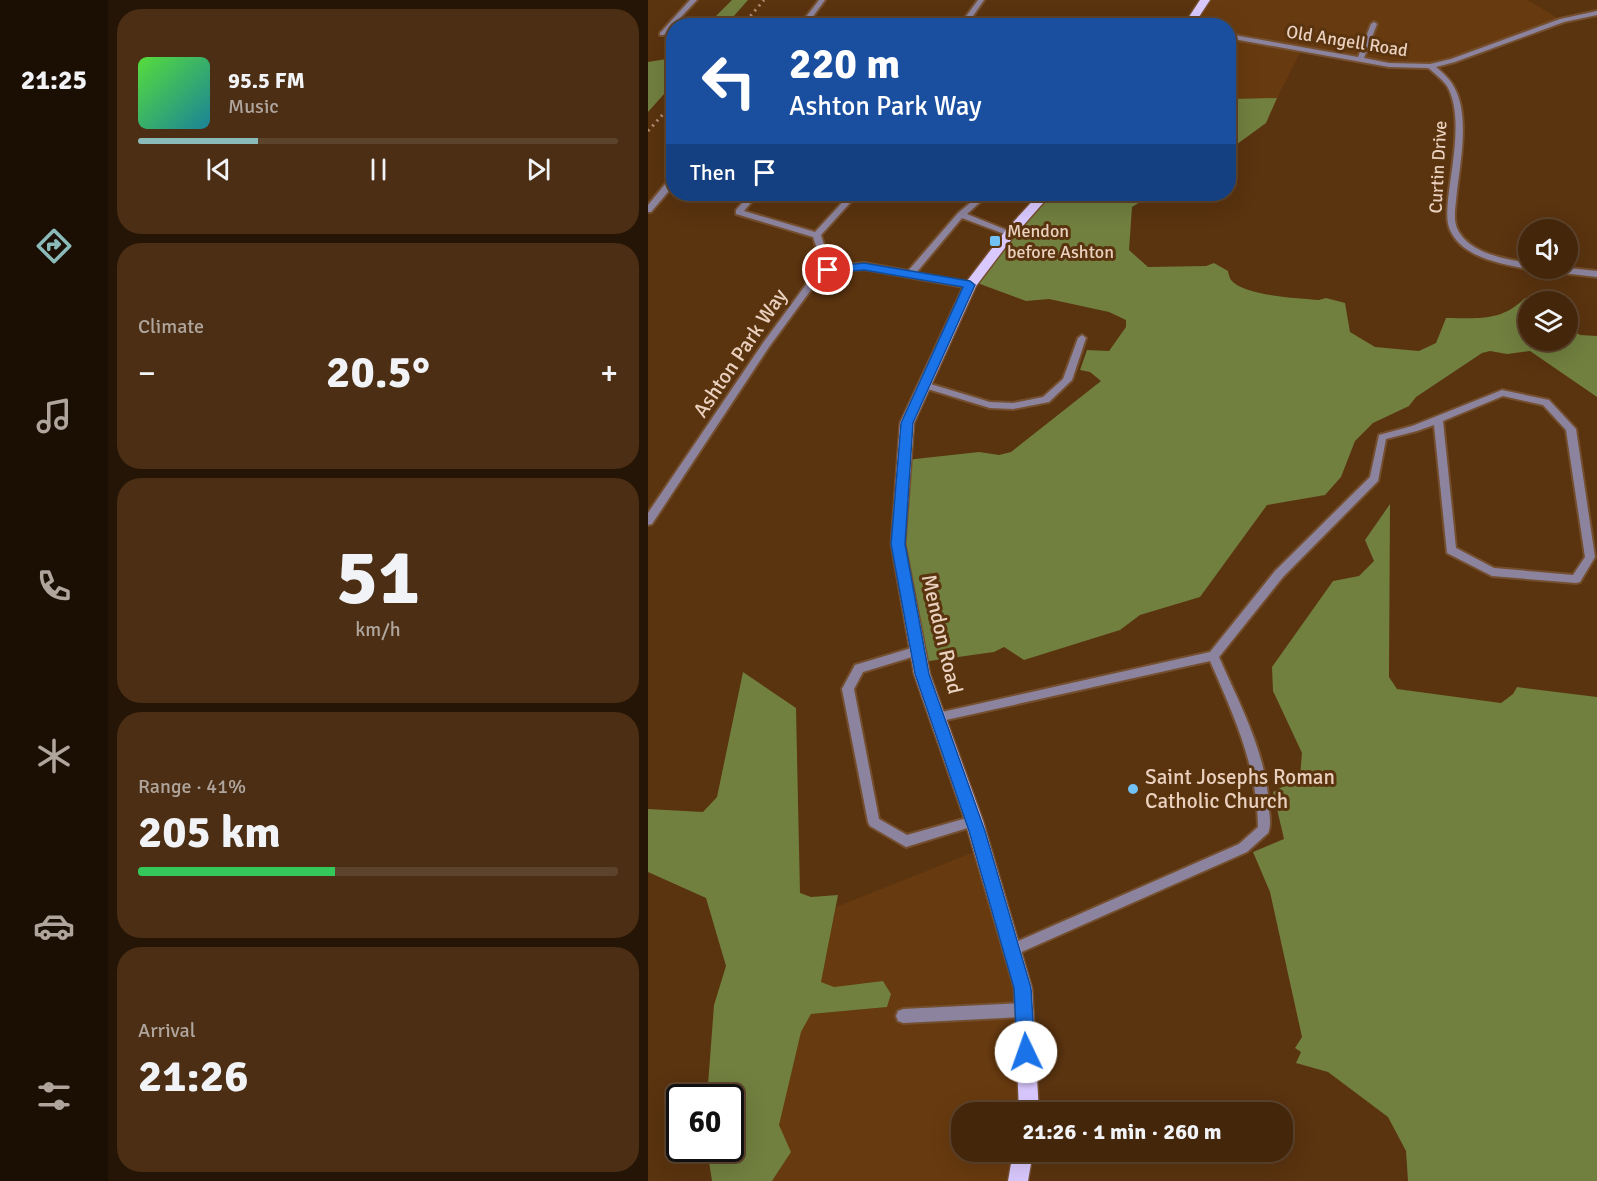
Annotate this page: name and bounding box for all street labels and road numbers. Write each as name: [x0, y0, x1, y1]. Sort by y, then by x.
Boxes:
street label: Old Angell Road: [1285, 21, 1409, 61]
street label: Curtin Drive: [1425, 120, 1451, 214]
street label: Ashton Park Way: [687, 283, 793, 422]
street label: Mendon Road: [916, 572, 968, 696]

